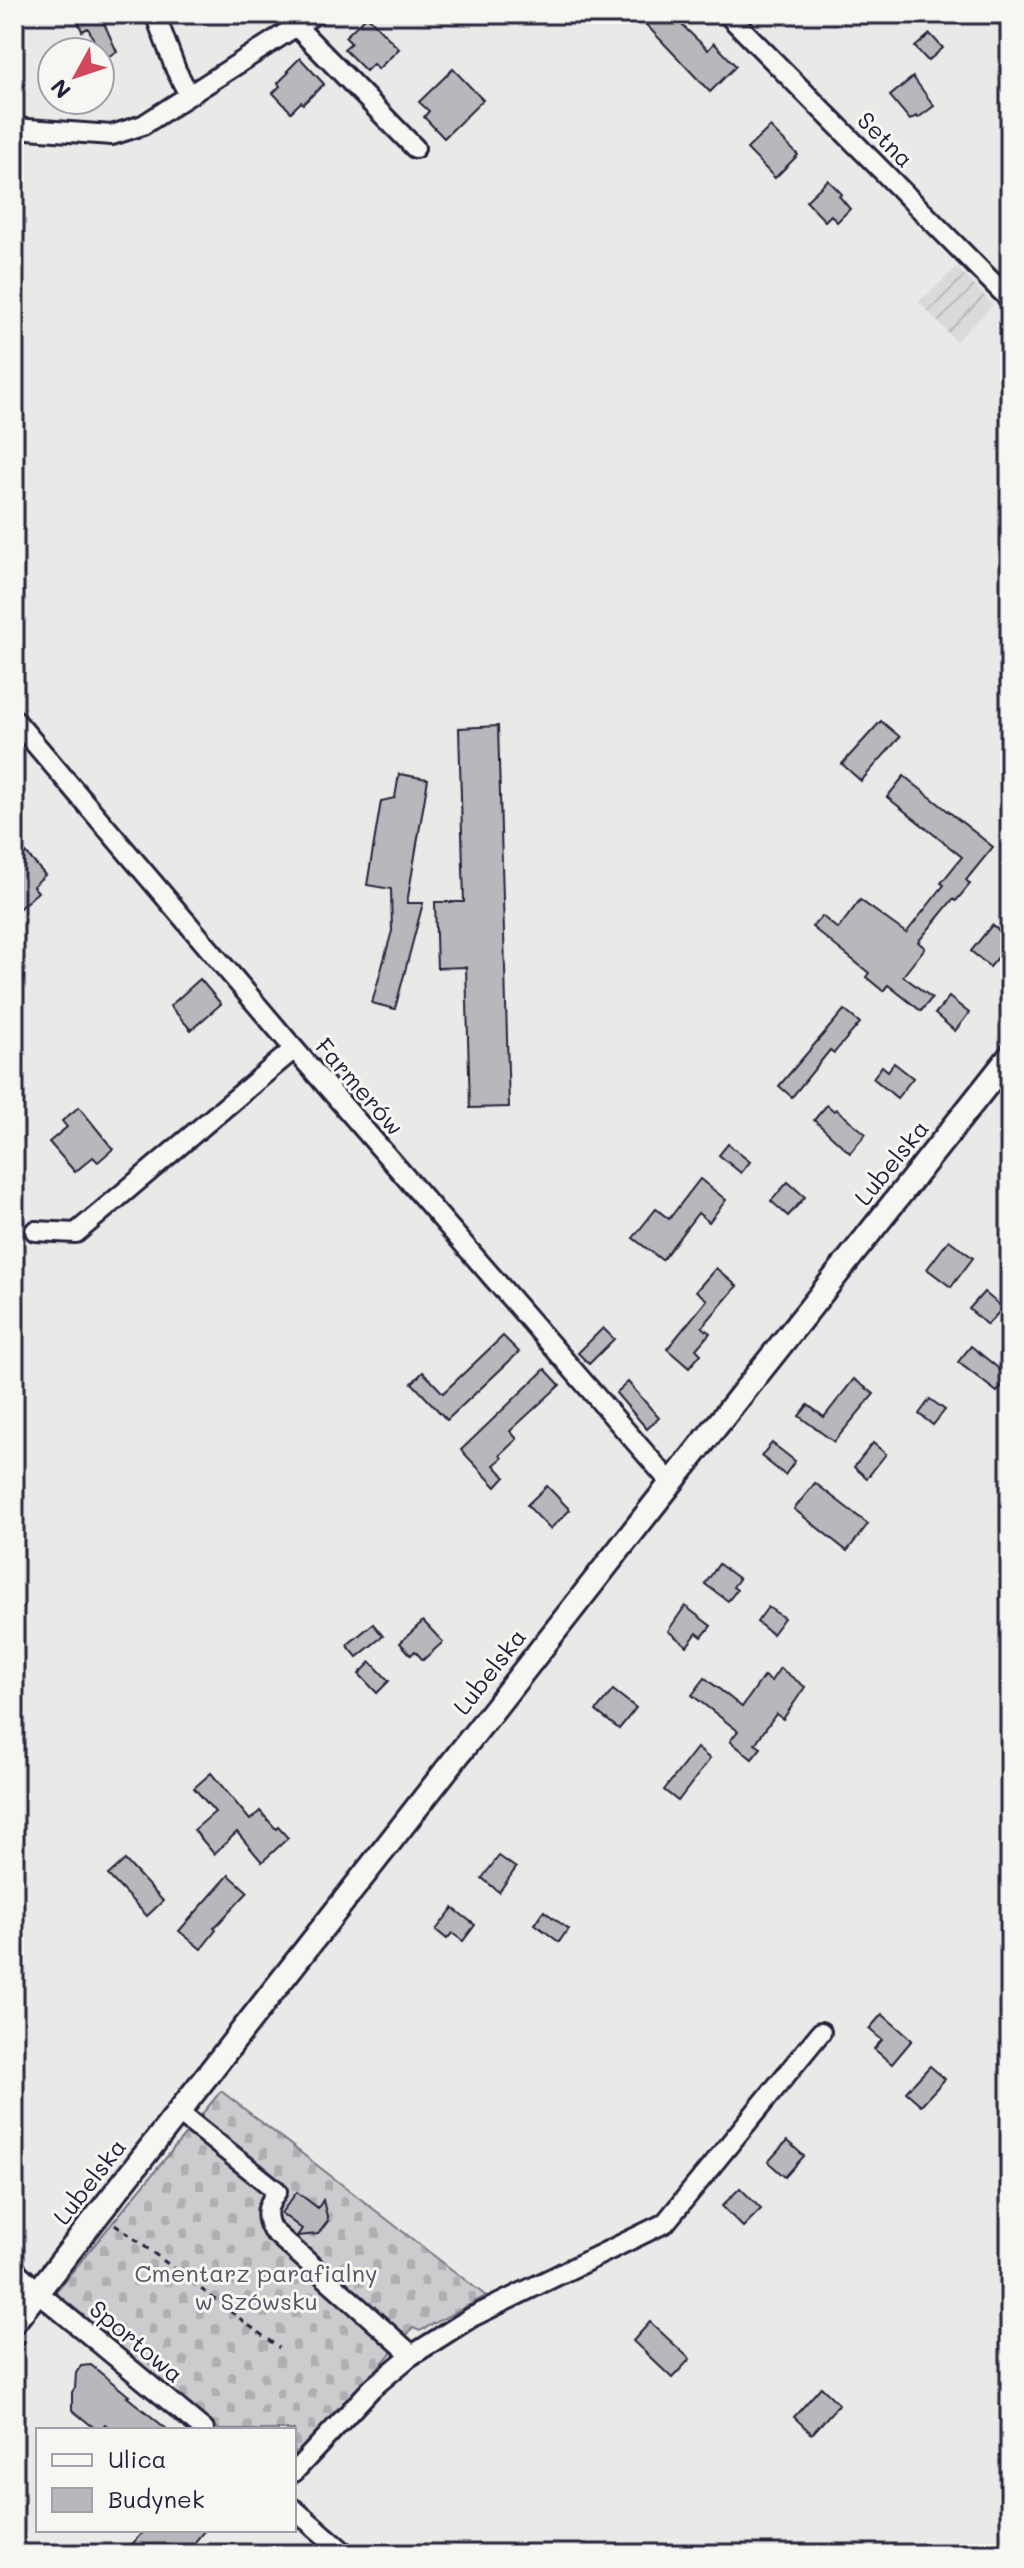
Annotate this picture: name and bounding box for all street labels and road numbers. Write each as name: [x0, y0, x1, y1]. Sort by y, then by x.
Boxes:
street label: Setna: [851, 104, 921, 174]
street label: Farmerów: [309, 1031, 411, 1141]
street label: Lubelska: [847, 1113, 935, 1211]
street label: Lubelska: [445, 1622, 532, 1721]
street label: Lubelska: [45, 2132, 132, 2231]
street label: Sportowa: [84, 2293, 190, 2389]

